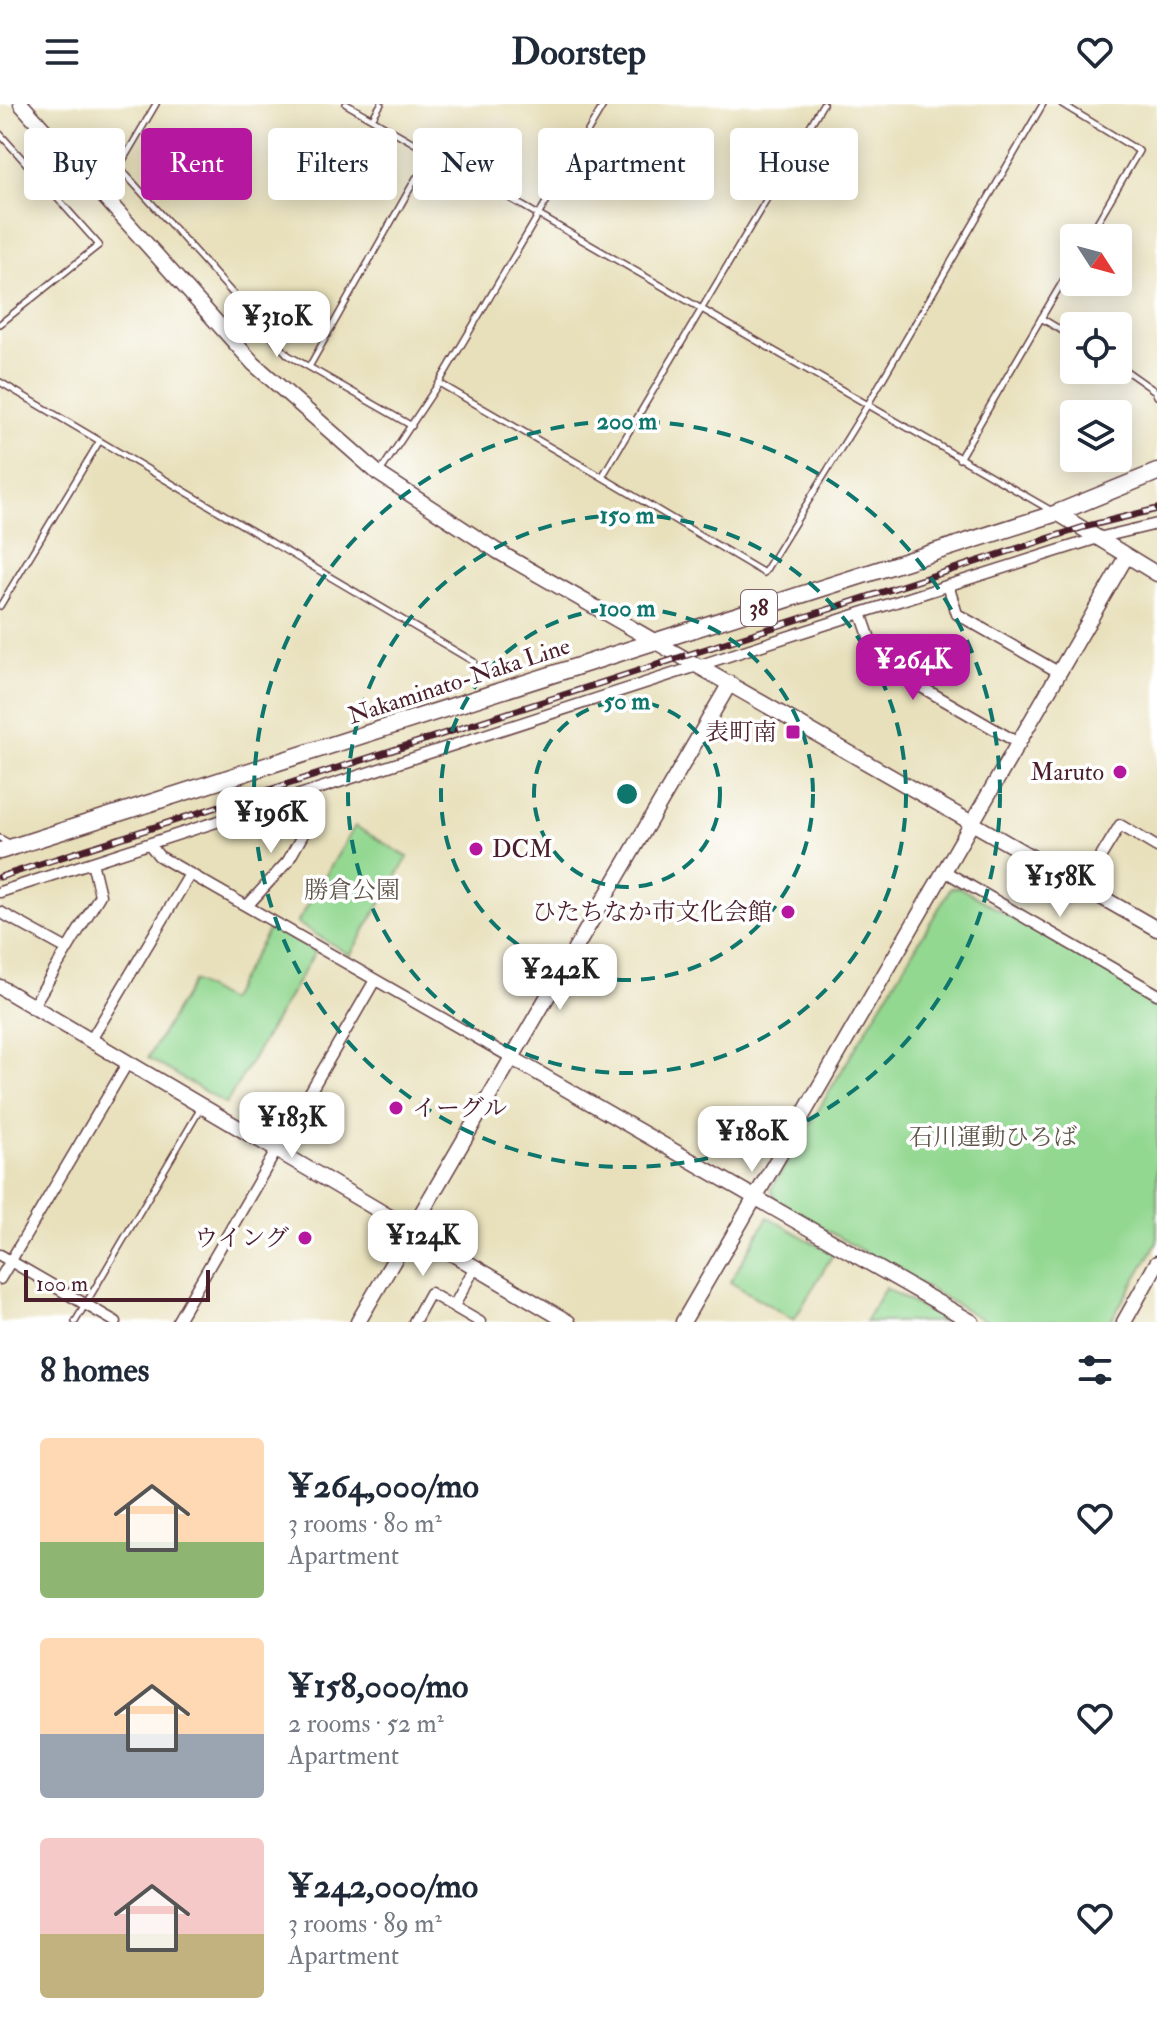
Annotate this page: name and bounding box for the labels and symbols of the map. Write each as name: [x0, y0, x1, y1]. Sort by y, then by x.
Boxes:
north arrow: [1060, 224, 1132, 296]
pin: ¥310K: [221, 291, 333, 359]
text: 200 m: [597, 406, 658, 437]
text: 150 m: [600, 500, 655, 531]
road number: 38: [741, 590, 777, 626]
text: 100 m: [599, 593, 656, 624]
street label: Nakaminato-Naka Line: [344, 630, 574, 732]
pin: ¥264K: [857, 634, 969, 702]
text: 50 m: [604, 686, 651, 717]
place label: 表町南: [705, 717, 777, 748]
marker: 表町南: [784, 723, 802, 741]
place label: Maruto: [1031, 757, 1104, 788]
marker: Maruto: [1111, 763, 1129, 781]
centre of rings: [613, 780, 641, 808]
pin: ¥196K: [215, 787, 327, 855]
place label: DCM: [492, 834, 552, 865]
marker: DCM: [467, 840, 485, 858]
pin: ¥158K: [1004, 851, 1116, 919]
park label: 勝倉公園: [304, 875, 400, 906]
place label: ひたちなか市文化会館: [532, 897, 772, 928]
marker: ひたちなか市文化会館: [779, 903, 797, 921]
pin: ¥242K: [504, 944, 616, 1012]
pin: ¥183K: [236, 1092, 348, 1160]
place label: イーグル: [412, 1093, 507, 1124]
marker: イーグル: [387, 1099, 405, 1117]
pin: ¥180K: [696, 1106, 808, 1174]
park label: 石川運動ひろば: [909, 1122, 1077, 1153]
pin: ¥124K: [367, 1210, 479, 1278]
place label: ウイング: [194, 1223, 289, 1254]
marker: ウイング: [296, 1229, 314, 1247]
scale bar: [24, 1266, 210, 1302]

